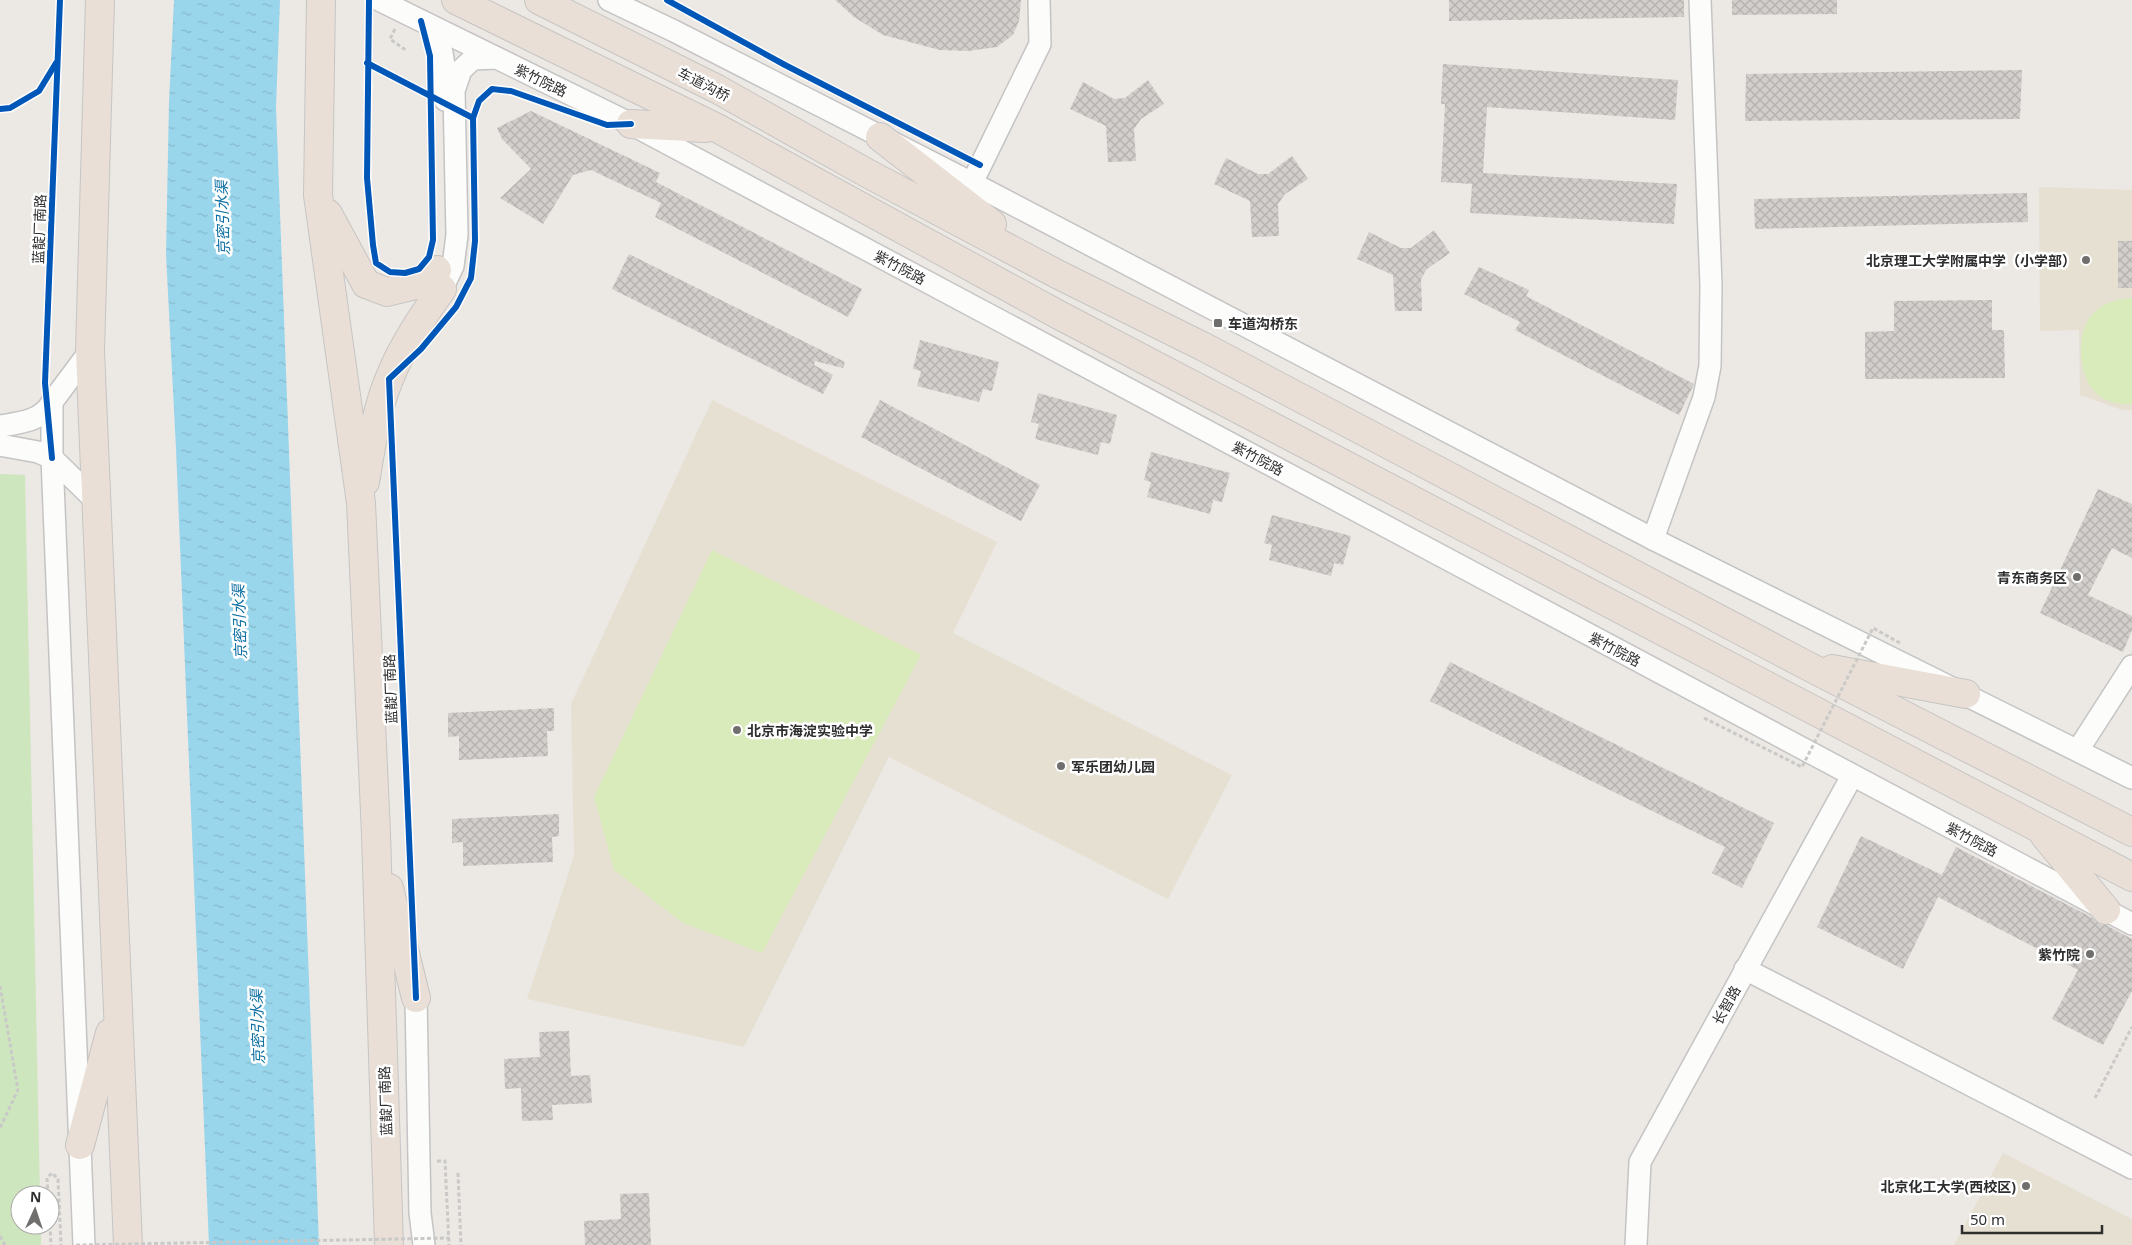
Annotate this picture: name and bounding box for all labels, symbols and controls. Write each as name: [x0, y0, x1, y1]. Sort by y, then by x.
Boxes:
street label: 紫竹院路: [512, 59, 570, 101]
street label: 车道沟桥: [675, 63, 733, 105]
water label: 京密引水渠: [211, 178, 233, 256]
street label: 蓝靛厂南路: [28, 194, 50, 264]
street label: 紫竹院路: [871, 245, 929, 289]
place label: 北京理工大学附属中学（小学部）: [1866, 251, 2076, 270]
marker: 北京理工大学附属中学（小学部）: [2080, 254, 2092, 266]
place label: 车道沟桥东: [1228, 314, 1298, 333]
marker: 车道沟桥东: [1212, 317, 1224, 329]
street label: 紫竹院路: [1229, 436, 1287, 480]
place label: 青东商务区: [1997, 568, 2067, 587]
marker: 青东商务区: [2071, 571, 2083, 583]
water label: 京密引水渠: [228, 582, 250, 660]
street label: 紫竹院路: [1586, 627, 1644, 671]
street label: 蓝靛厂南路: [379, 654, 401, 724]
place label: 北京市海淀实验中学: [747, 721, 873, 740]
marker: 北京市海淀实验中学: [731, 724, 743, 736]
place label: 军乐团幼儿园: [1071, 757, 1155, 776]
marker: 军乐团幼儿园: [1055, 760, 1067, 772]
street label: 紫竹院路: [1943, 817, 2001, 861]
place label: 紫竹院: [2038, 945, 2080, 964]
marker: 紫竹院: [2084, 948, 2096, 960]
street label: 长智路: [1708, 982, 1744, 1028]
water label: 京密引水渠: [246, 987, 268, 1065]
street label: 蓝靛厂南路: [374, 1066, 396, 1136]
place label: 北京化工大学(西校区): [1881, 1177, 2016, 1196]
marker: 北京化工大学(西校区): [2020, 1180, 2032, 1192]
north arrow: [10, 1185, 60, 1235]
text: N: [30, 1187, 42, 1206]
scale bar: [1962, 1202, 2102, 1234]
text: 50 m: [1970, 1209, 2005, 1229]

